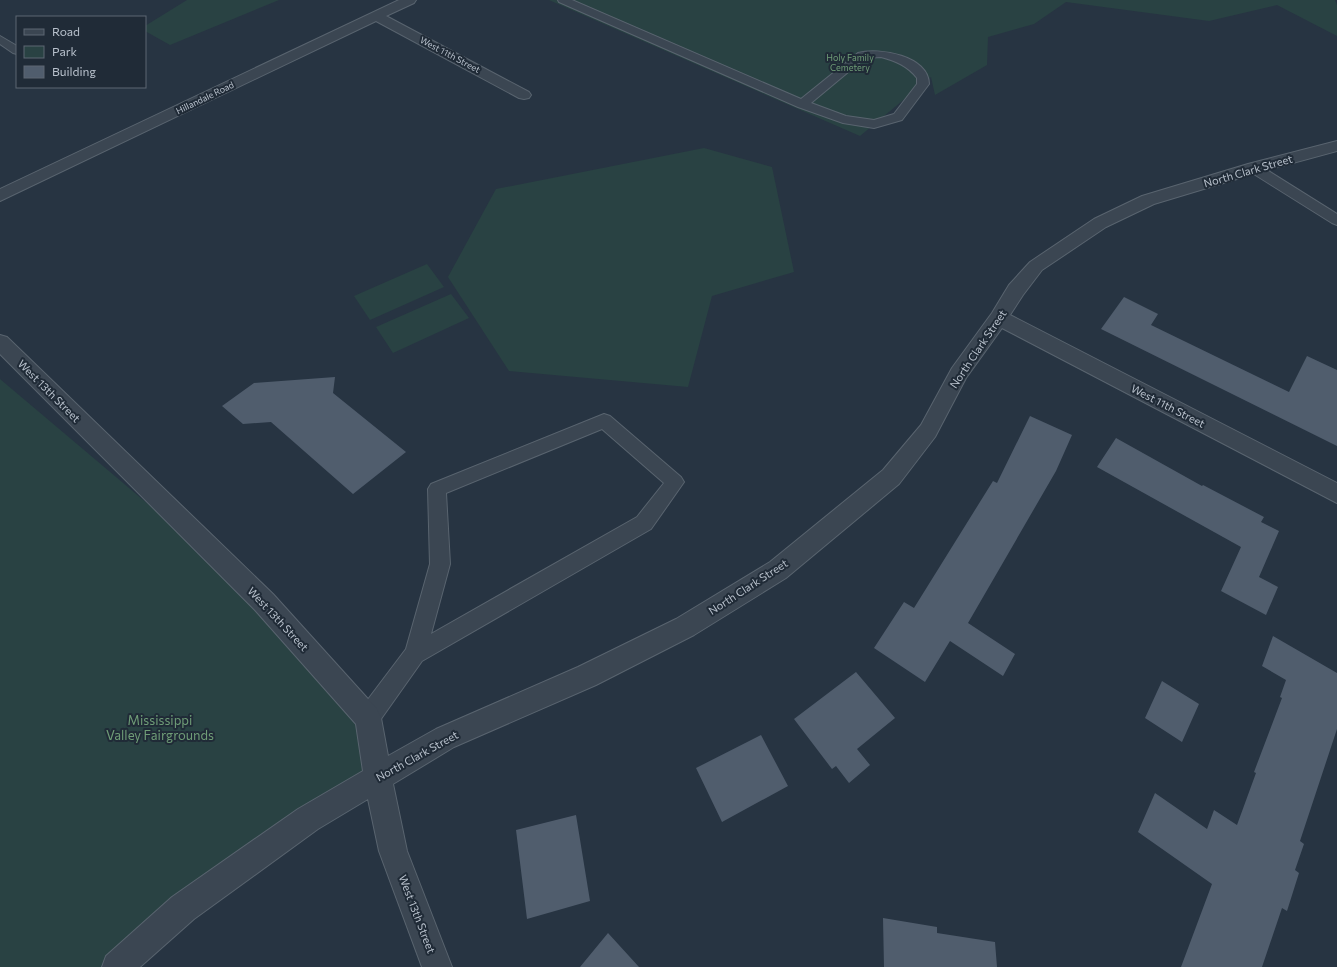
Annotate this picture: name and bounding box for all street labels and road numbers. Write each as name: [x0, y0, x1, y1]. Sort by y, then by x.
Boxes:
street label: West 11th Street: [418, 34, 482, 75]
street label: Hillandale Road: [174, 79, 236, 116]
street label: North Clark Street: [1202, 151, 1294, 189]
street label: North Clark Street: [947, 307, 1009, 390]
street label: West 13th Street: [15, 357, 84, 425]
street label: West 11th Street: [1129, 381, 1208, 430]
street label: North Clark Street: [706, 556, 790, 617]
street label: West 13th Street: [245, 584, 312, 654]
street label: North Clark Street: [373, 727, 460, 784]
street label: West 13th Street: [397, 873, 439, 955]

